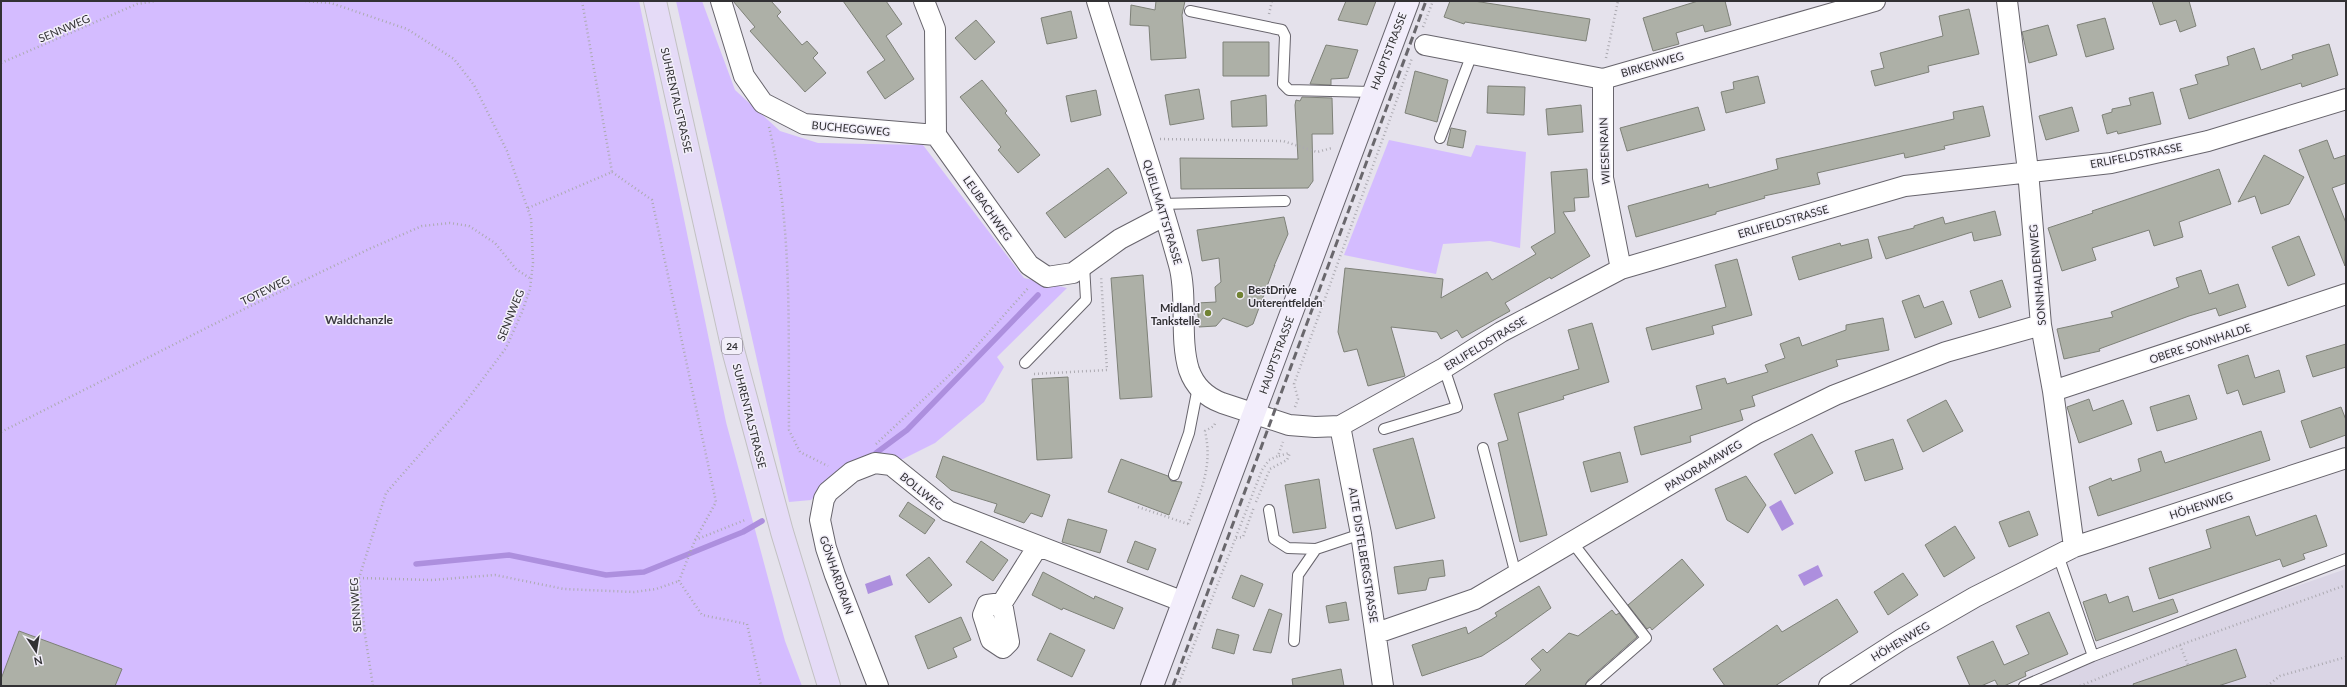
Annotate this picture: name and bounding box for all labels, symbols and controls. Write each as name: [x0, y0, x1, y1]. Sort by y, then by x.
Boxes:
street label: HAUPTSTRASSE: [1367, 10, 1409, 92]
street label: SENNWEG: [36, 11, 92, 45]
street label: SUHRENTALSTRASSE: [659, 46, 695, 154]
street label: BIRKENWEG: [1619, 49, 1685, 79]
street label: WIESENRAIN: [1596, 117, 1612, 185]
street label: BUCHEGGWEG: [811, 118, 891, 138]
street label: ERLIFELDSTRASSE: [2089, 140, 2183, 170]
street label: QUELLMATTSTRASSE: [1141, 158, 1185, 266]
street label: LEUBACHWEG: [961, 173, 1015, 243]
street label: ERLIFELDSTRASSE: [1736, 202, 1830, 240]
street label: SONNHALDENWEG: [2026, 224, 2048, 326]
street label: TOTEWEG: [238, 273, 292, 307]
place label: BestDrive Unterentfelden: [1248, 283, 1323, 309]
street label: SENNWEG: [494, 287, 526, 343]
marker: BestDrive Unterentfelden: [1235, 290, 1245, 300]
place label: Midland Tankstelle: [1151, 301, 1200, 327]
marker: Midland Tankstelle: [1203, 308, 1213, 318]
district label: Waldchanzle: [325, 312, 394, 327]
street label: ERLIFELDSTRASSE: [1442, 313, 1528, 373]
street label: HAUPTSTRASSE: [1256, 314, 1296, 396]
street label: OBERE SONNHALDE: [2148, 320, 2252, 366]
road number: 24: [722, 338, 742, 354]
street label: SUHRENTALSTRASSE: [731, 362, 769, 470]
street label: PANORAMAWEG: [1662, 437, 1744, 493]
street label: BOLLWEG: [898, 470, 946, 512]
street label: ALTE DISTELBERGSTRASSE: [1347, 486, 1381, 624]
street label: HÖHENWEG: [2168, 489, 2234, 521]
street label: GÖNHARDRAIN: [817, 534, 857, 616]
street label: SENNWEG: [347, 577, 363, 633]
street label: HÖHENWEG: [1868, 618, 1932, 664]
north arrow: [16, 631, 56, 671]
text: N: [33, 654, 44, 669]

